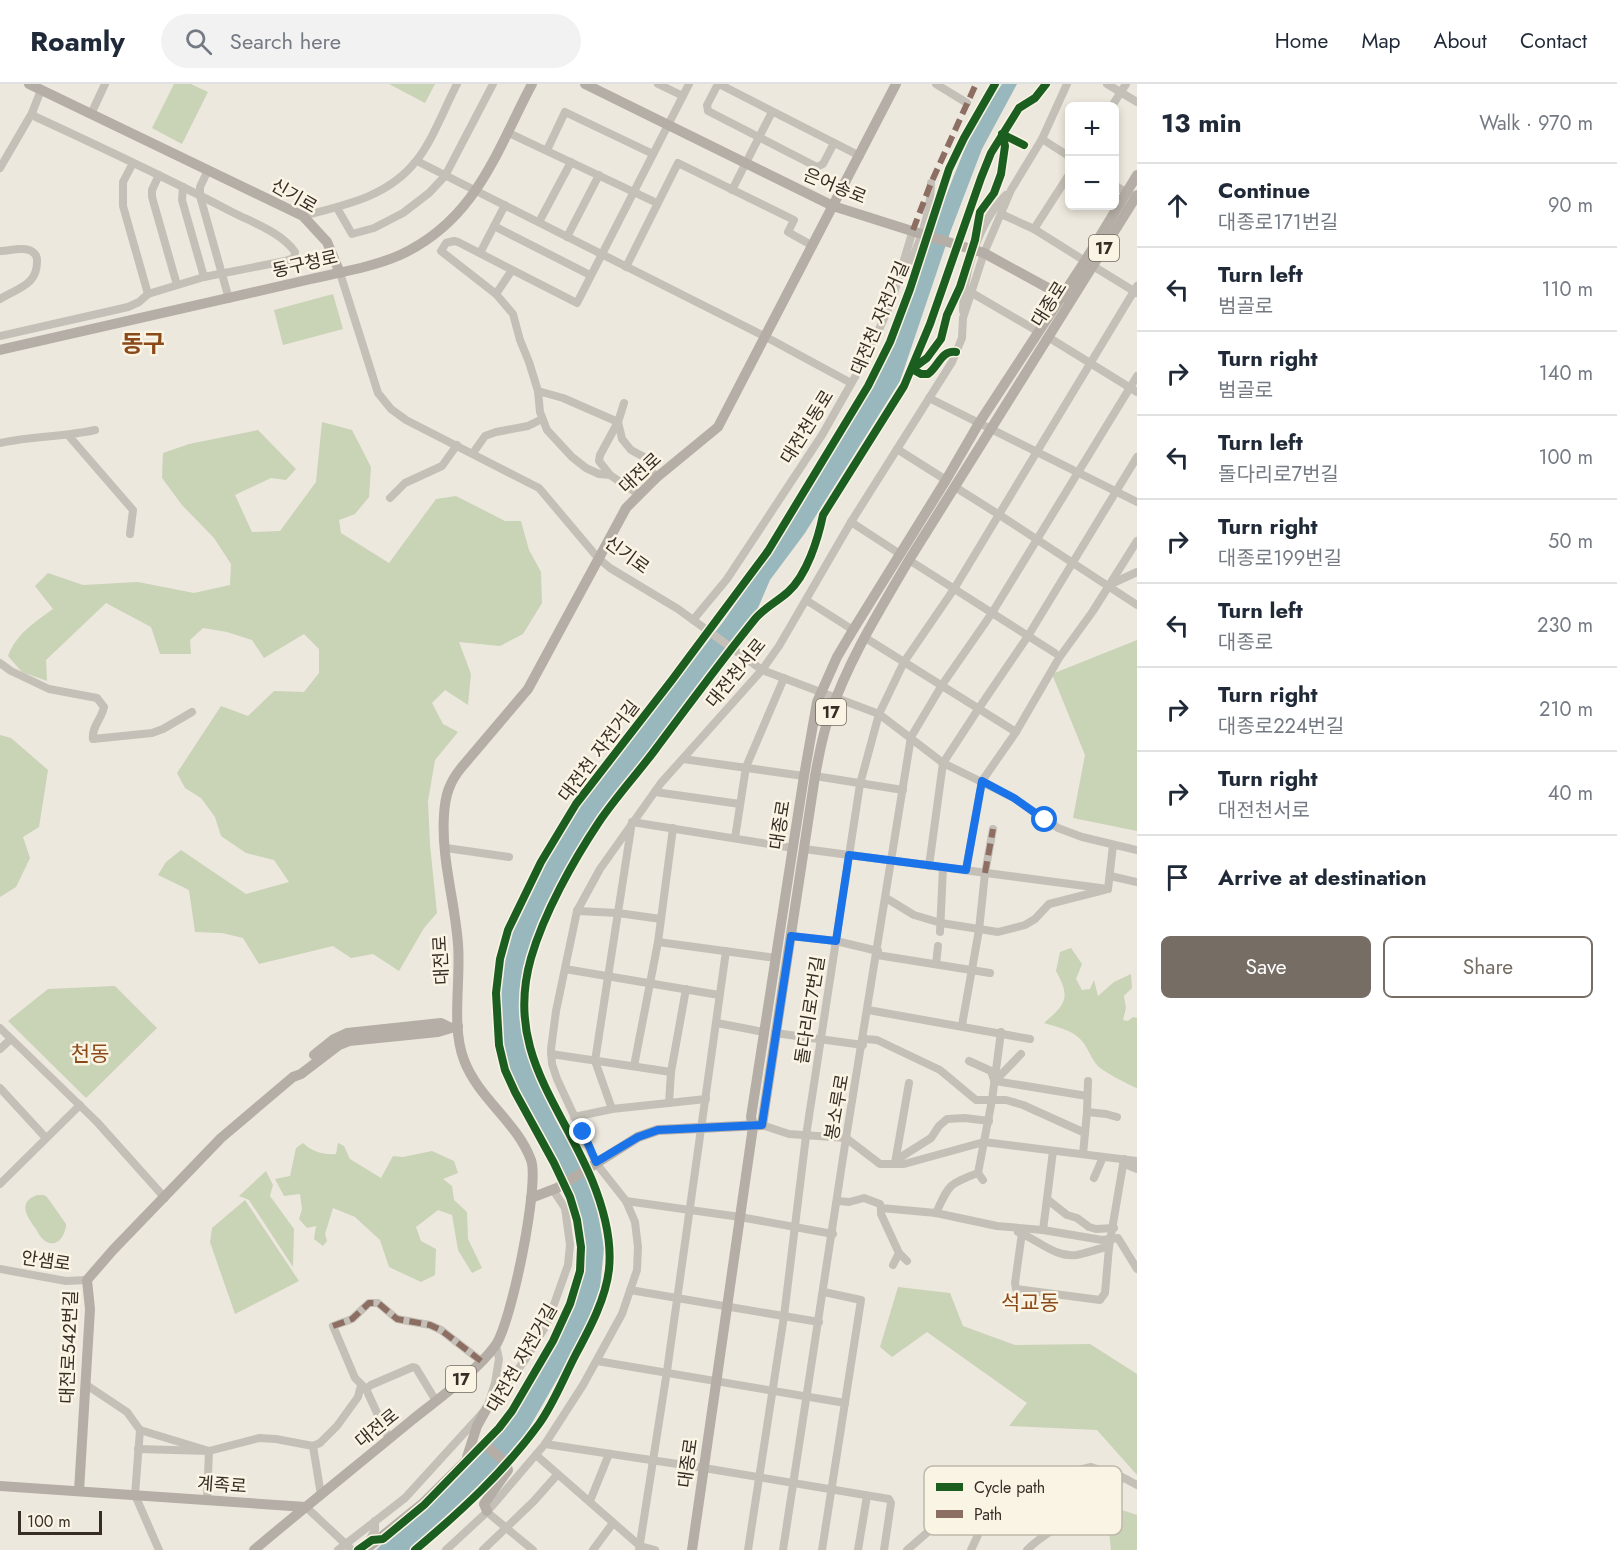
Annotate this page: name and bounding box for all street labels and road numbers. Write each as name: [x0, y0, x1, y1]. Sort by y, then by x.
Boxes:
street label: 은어송로: [799, 162, 871, 210]
street label: 신기로: [266, 172, 322, 220]
road number: 17: [1089, 235, 1119, 261]
street label: 동구청로: [270, 244, 340, 284]
street label: 대전천 자전거길: [844, 257, 916, 379]
street label: 대종로: [1025, 276, 1073, 332]
street label: 대전천동로: [774, 385, 840, 469]
street label: 대전로: [613, 447, 667, 499]
street label: 신기로: [599, 530, 655, 580]
street label: 대전천서로: [700, 633, 772, 713]
street label: 대전천 자전거길: [552, 695, 646, 807]
road number: 17: [816, 699, 846, 725]
street label: 대종로: [763, 798, 797, 852]
street label: 대전로: [427, 935, 455, 985]
street label: 돌다리로7번길: [789, 954, 831, 1066]
street label: 봉소루로: [818, 1072, 856, 1142]
street label: 안샘로: [20, 1245, 72, 1277]
street label: 대전로542번길: [54, 1290, 84, 1404]
street label: 대전천 자전거길: [480, 1299, 564, 1417]
road number: 17: [446, 1366, 476, 1392]
street label: 대전로: [350, 1402, 404, 1454]
street label: 대종로: [672, 1437, 704, 1489]
street label: 계족로: [196, 1470, 248, 1500]

